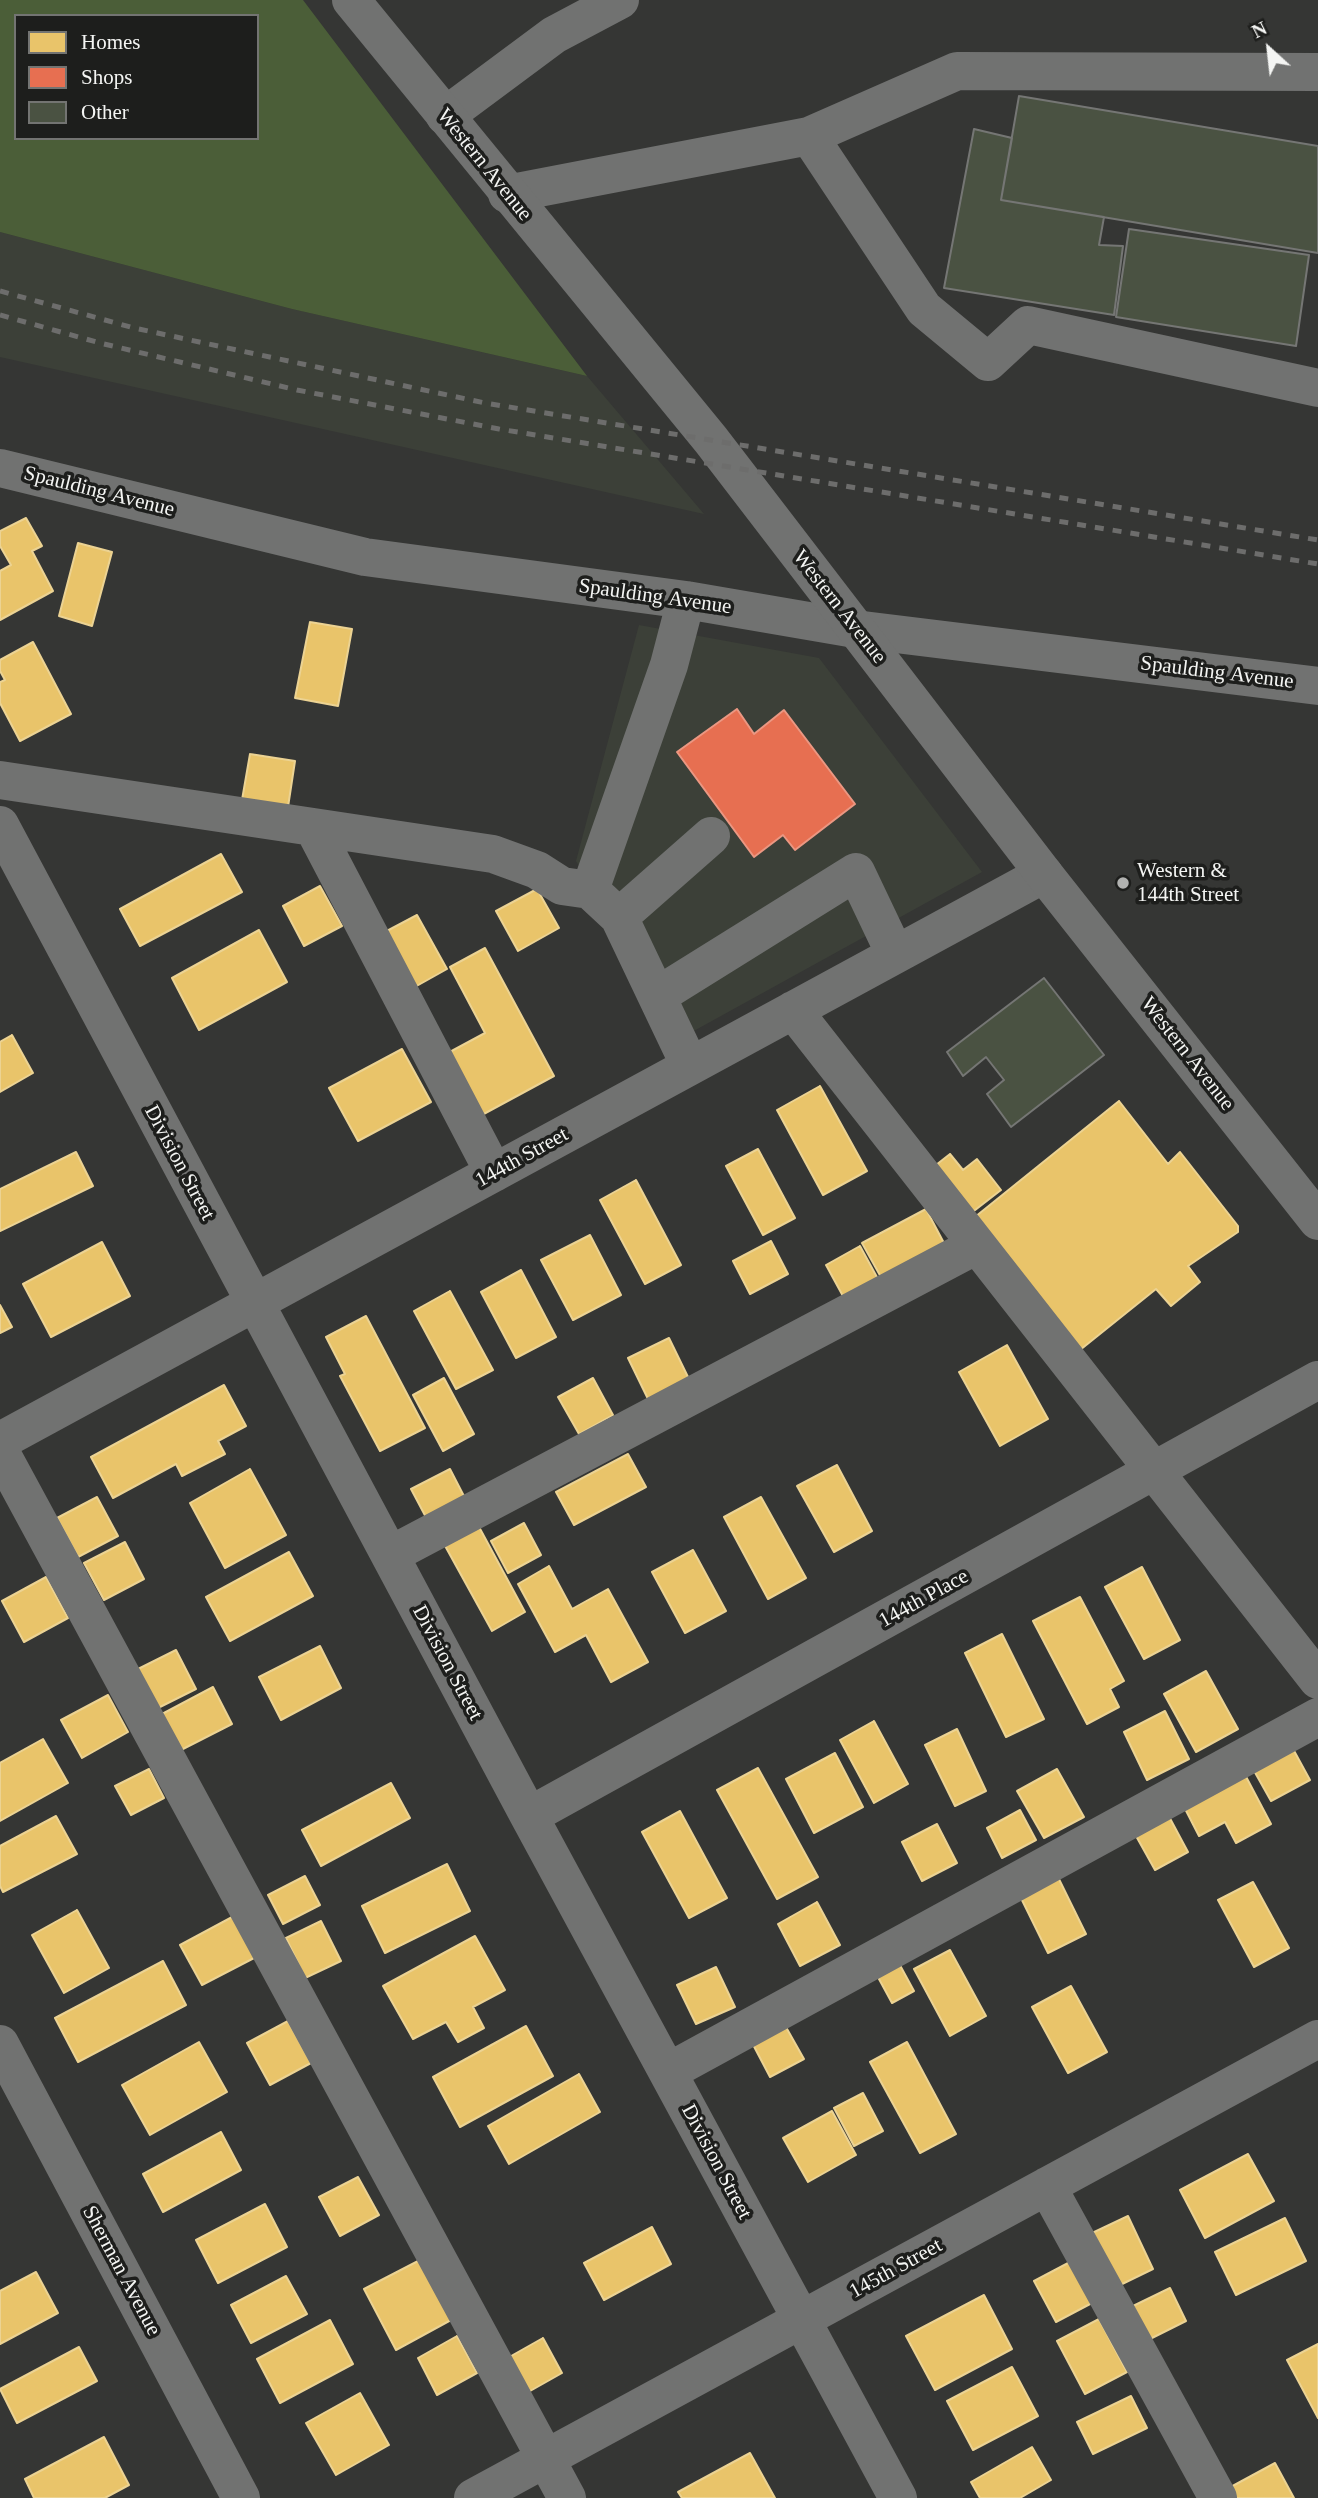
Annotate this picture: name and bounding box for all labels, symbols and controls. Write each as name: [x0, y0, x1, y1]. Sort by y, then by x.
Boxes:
legend: [14, 14, 259, 140]
north arrow: [1234, 14, 1304, 84]
text: N: [1248, 17, 1270, 42]
text: Homes: [81, 30, 141, 54]
text: Shops: [81, 65, 132, 89]
text: Other: [81, 100, 129, 124]
street label: Western Avenue: [431, 104, 537, 226]
street label: Spaulding Avenue: [21, 461, 177, 523]
street label: Western Avenue: [787, 545, 891, 669]
street label: Spaulding Avenue: [577, 574, 733, 620]
street label: Spaulding Avenue: [1139, 651, 1295, 695]
place label: Western & 144th Street: [1137, 858, 1239, 908]
marker: Western & 144th Street: [1115, 875, 1131, 891]
street label: Western Avenue: [1135, 992, 1239, 1116]
street label: Division Street: [138, 1101, 220, 1225]
street label: 144th Street: [471, 1122, 573, 1194]
street label: 144th Place: [875, 1564, 973, 1634]
street label: Division Street: [406, 1601, 488, 1725]
street label: Division Street: [675, 2100, 757, 2224]
street label: Sherman Avenue: [76, 2202, 166, 2340]
street label: 145th Street: [845, 2233, 947, 2305]

